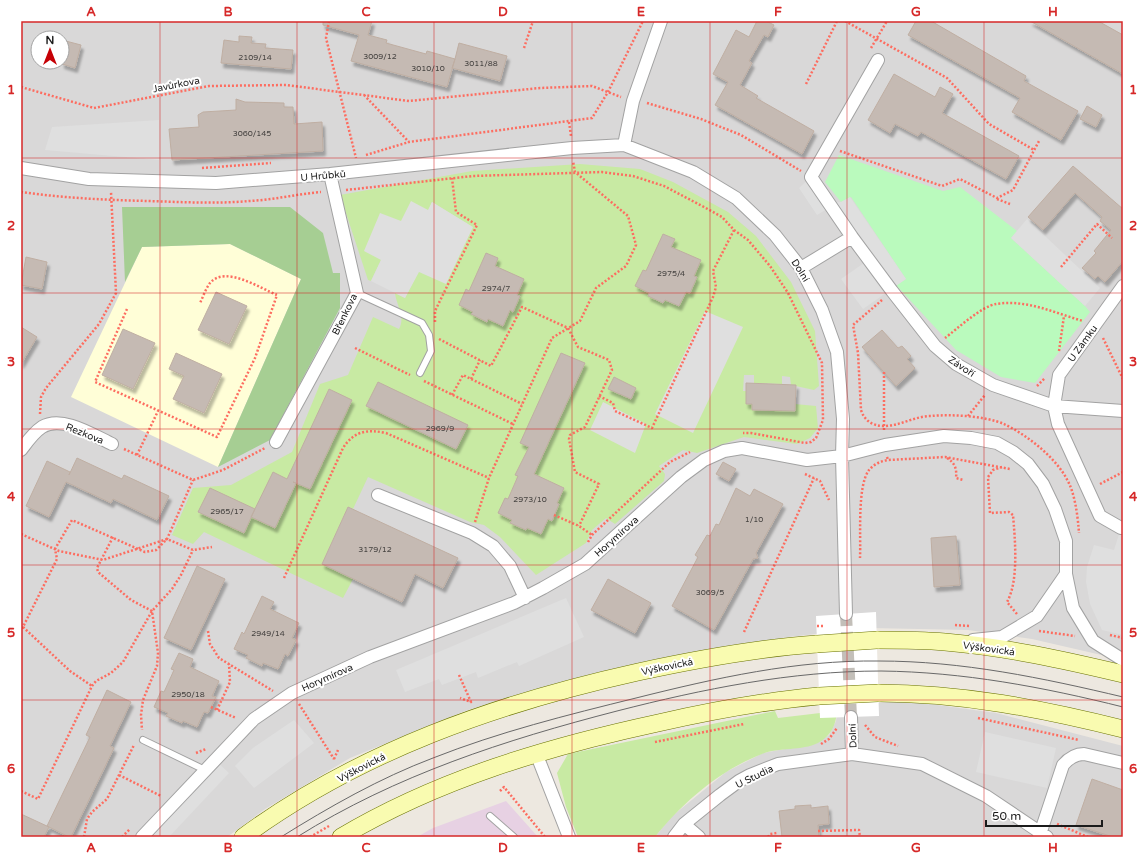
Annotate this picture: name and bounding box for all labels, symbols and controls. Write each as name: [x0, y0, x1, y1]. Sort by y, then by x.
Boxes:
text: A: [86, 4, 96, 20]
text: B: [223, 4, 233, 20]
text: C: [361, 4, 371, 20]
text: D: [498, 4, 508, 20]
text: E: [637, 4, 645, 20]
text: F: [774, 4, 782, 20]
text: G: [911, 4, 921, 20]
text: H: [1048, 4, 1058, 20]
north arrow: [30, 30, 70, 70]
text: N: [46, 34, 54, 47]
house number: 3009/12: [363, 52, 397, 61]
house number: 2109/14: [238, 53, 272, 62]
house number: 3011/88: [464, 59, 498, 68]
house number: 3010/10: [411, 64, 445, 73]
street label: Javůrkova: [152, 75, 201, 95]
text: 1: [7, 82, 15, 98]
text: 1: [1129, 82, 1137, 98]
house number: 3060/145: [233, 129, 271, 138]
street label: U Hrůbků: [300, 168, 346, 184]
text: 2: [7, 218, 15, 234]
text: 2: [1129, 218, 1137, 234]
street label: Dolní: [789, 257, 812, 285]
house number: 2975/4: [657, 269, 685, 278]
house number: 2974/7: [482, 284, 510, 293]
street label: Břenkova: [330, 292, 360, 337]
street label: U Zámku: [1065, 323, 1100, 364]
text: 3: [7, 354, 15, 370]
street label: Závoří: [946, 354, 978, 380]
text: 3: [1129, 354, 1137, 370]
street label: Rezkova: [64, 421, 105, 447]
house number: 2969/9: [426, 424, 454, 433]
text: 4: [7, 489, 16, 505]
text: 4: [1129, 489, 1138, 505]
house number: 2973/10: [513, 495, 547, 504]
house number: 2965/17: [210, 507, 244, 516]
street label: Horymírova: [592, 514, 641, 560]
house number: 1/10: [745, 515, 763, 524]
house number: 3179/12: [358, 545, 392, 554]
house number: 3069/5: [696, 588, 724, 597]
text: 5: [7, 625, 15, 641]
text: 5: [1129, 625, 1137, 641]
house number: 2949/14: [251, 629, 285, 638]
street label: Výškovická: [962, 639, 1016, 659]
street label: Výškovická: [640, 656, 694, 678]
street label: Horymírova: [300, 661, 355, 695]
house number: 2950/18: [171, 690, 205, 699]
street label: Dolní: [847, 723, 859, 748]
street label: Výškovická: [335, 751, 388, 785]
text: 6: [7, 761, 15, 777]
text: 6: [1129, 761, 1137, 777]
street label: U Studia: [734, 763, 775, 791]
scale bar: [986, 802, 1102, 828]
text: 50 m: [992, 809, 1021, 823]
text: A: [86, 840, 96, 856]
text: B: [223, 840, 233, 856]
text: C: [361, 840, 371, 856]
text: D: [498, 840, 508, 856]
text: E: [637, 840, 645, 856]
text: F: [774, 840, 782, 856]
text: G: [911, 840, 921, 856]
text: H: [1048, 840, 1058, 856]

